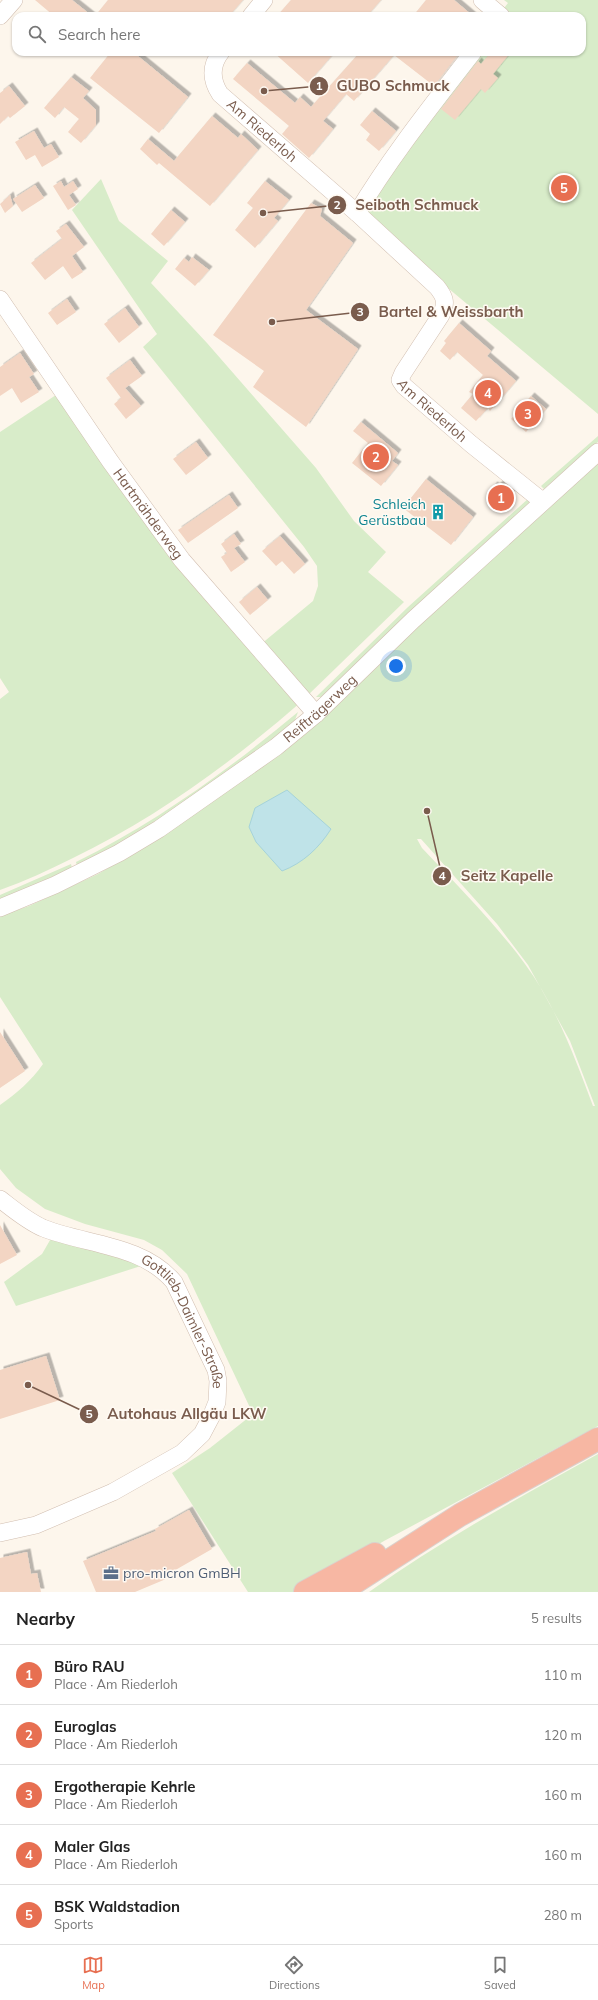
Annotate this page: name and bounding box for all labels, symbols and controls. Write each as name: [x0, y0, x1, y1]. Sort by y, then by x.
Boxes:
search box: [12, 12, 586, 56]
icon: search: [26, 23, 48, 45]
text: Search here: [58, 25, 140, 44]
callout: GUBO Schmuck: [309, 72, 458, 99]
text: GUBO Schmuck: [336, 76, 450, 95]
text: 1: [315, 78, 323, 93]
street label: Am Riederloh: [223, 95, 301, 166]
pin: 5: [551, 173, 577, 203]
callout: Seiboth Schmuck: [327, 191, 486, 218]
text: Seiboth Schmuck: [355, 195, 479, 214]
text: 2: [333, 197, 341, 212]
callout: Bartel & Weissbarth: [350, 299, 531, 326]
text: Bartel & Weissbarth: [379, 302, 523, 321]
text: 3: [356, 304, 364, 319]
street label: Am Riederloh: [393, 376, 471, 446]
pin: 4: [475, 378, 501, 408]
pin: 3: [515, 399, 541, 429]
pin: 2: [363, 442, 389, 472]
street label: Hartmähderweg: [109, 465, 187, 563]
pin: 1: [488, 483, 514, 513]
place label: Schleich Gerüstbau: [358, 495, 426, 529]
building icon: Schleich Gerüstbau: [429, 503, 447, 521]
your location: [386, 656, 406, 676]
street label: Reifträgerweg: [279, 671, 360, 746]
callout: Seitz Kapelle: [432, 862, 561, 889]
text: Seitz Kapelle: [461, 866, 553, 885]
text: 4: [438, 868, 446, 883]
street label: Gottlieb-Daimler-Straße: [138, 1250, 227, 1389]
callout: Autohaus Allgäu LKW: [79, 1400, 275, 1427]
text: Autohaus Allgäu LKW: [107, 1404, 267, 1423]
text: 5: [85, 1406, 93, 1421]
office icon: pro-micron GmBH: [102, 1564, 120, 1582]
place label: pro-micron GmBH: [123, 1564, 241, 1582]
text: Nearby: [16, 1608, 75, 1629]
text: 5 results: [531, 1610, 582, 1626]
text: Büro RAU: [54, 1657, 125, 1676]
text: 1: [25, 1667, 33, 1683]
text: 110 m: [544, 1667, 582, 1683]
text: Place · Am Riederloh: [54, 1676, 178, 1692]
text: Euroglas: [54, 1717, 117, 1736]
text: 2: [25, 1727, 33, 1743]
text: 120 m: [544, 1727, 582, 1743]
text: Place · Am Riederloh: [54, 1736, 178, 1752]
text: Ergotherapie Kehrle: [54, 1777, 196, 1796]
text: 3: [25, 1787, 33, 1803]
text: 160 m: [544, 1787, 582, 1803]
text: Place · Am Riederloh: [54, 1796, 178, 1812]
text: Maler Glas: [54, 1837, 130, 1856]
text: 4: [25, 1847, 33, 1863]
text: 160 m: [544, 1847, 582, 1863]
text: Place · Am Riederloh: [54, 1856, 178, 1872]
text: BSK Waldstadion: [54, 1897, 180, 1916]
text: 5: [25, 1907, 33, 1923]
text: 280 m: [544, 1907, 582, 1923]
text: Sports: [54, 1916, 93, 1932]
tab: Map: [82, 1954, 105, 1992]
tab: Directions: [269, 1954, 320, 1992]
tab: Saved: [484, 1954, 516, 1992]

